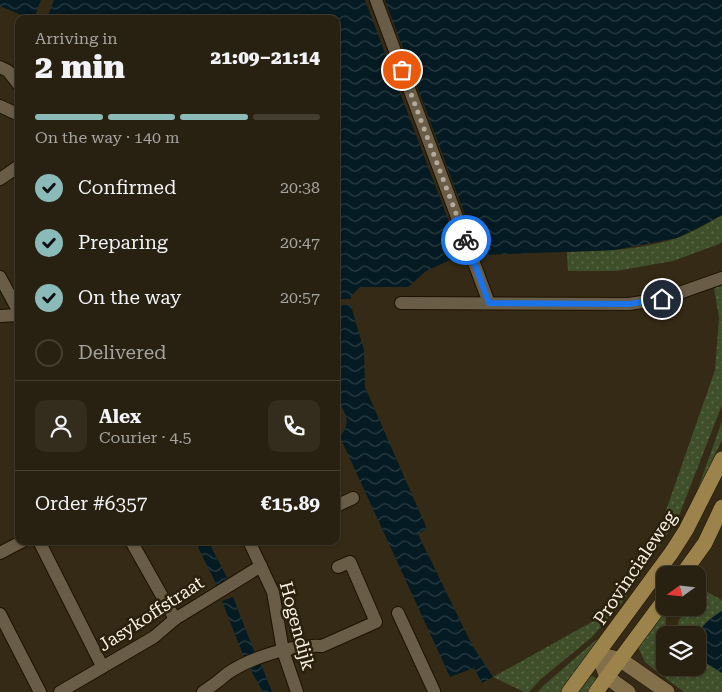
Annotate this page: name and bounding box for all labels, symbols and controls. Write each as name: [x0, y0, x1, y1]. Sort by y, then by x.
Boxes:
text: Arriving in: [35, 29, 118, 48]
text: 21:09–21:14: [211, 46, 320, 69]
text: 2 min: [35, 48, 125, 86]
pin: [381, 49, 423, 91]
icon: bag: [388, 56, 416, 84]
text: On the way · 140 m: [35, 128, 180, 147]
icon: check: [35, 174, 63, 202]
text: Confirmed: [78, 176, 176, 199]
text: 20:38: [280, 178, 320, 197]
courier: [441, 215, 491, 265]
icon: bike: [452, 226, 480, 254]
icon: check: [35, 229, 63, 257]
text: Preparing: [78, 231, 168, 254]
text: 20:47: [280, 233, 320, 252]
pin: [641, 278, 683, 320]
icon: check: [35, 284, 63, 312]
icon: home: [648, 285, 676, 313]
text: On the way: [78, 286, 181, 309]
text: 20:57: [280, 288, 320, 307]
text: Delivered: [78, 341, 166, 364]
button: person: [35, 400, 87, 452]
button: phone: [268, 400, 320, 452]
text: Alex: [99, 405, 141, 428]
text: Courier · 4.5: [99, 428, 192, 447]
text: Order #6357: [35, 492, 147, 515]
text: €15.89: [261, 492, 320, 515]
street label: Provincialeweg: [589, 506, 681, 629]
north arrow: [656, 566, 706, 616]
map controls: [656, 566, 706, 676]
street label: Jasykoffstraat: [94, 572, 208, 655]
street label: Hogendijk: [276, 579, 319, 673]
button: layers: [656, 626, 706, 676]

